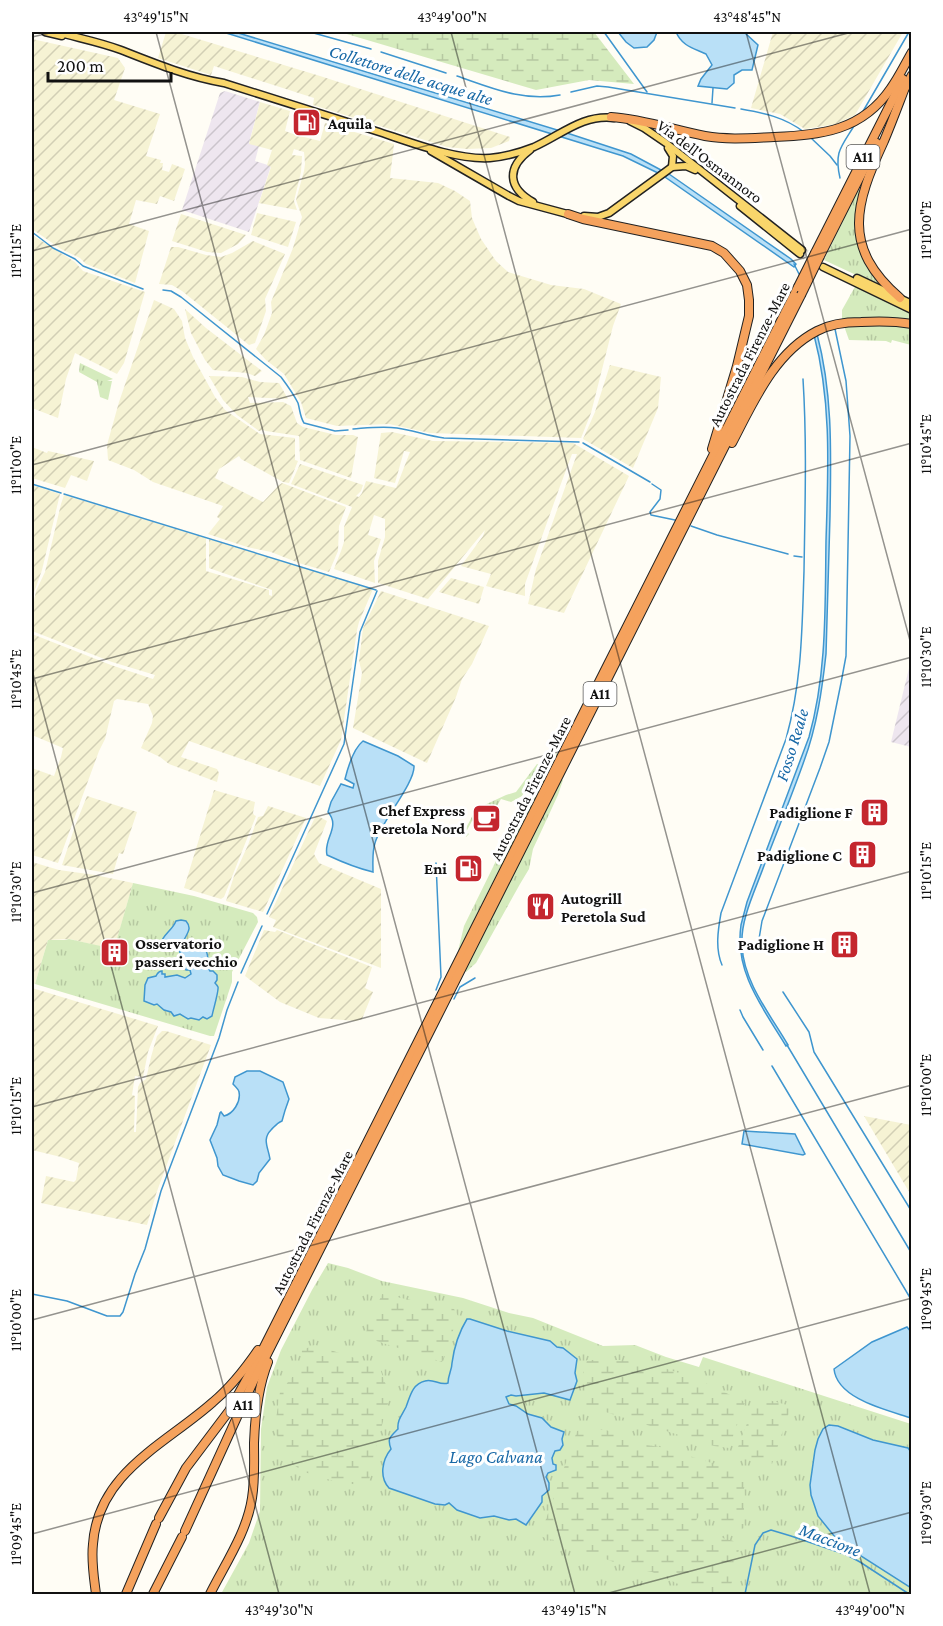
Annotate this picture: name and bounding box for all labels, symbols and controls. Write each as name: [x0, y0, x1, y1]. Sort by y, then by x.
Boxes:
text: 43°49'15"N: [123, 9, 189, 25]
text: 43°49'00"N: [417, 9, 487, 25]
text: 43°48'45"N: [713, 9, 781, 25]
water label: Collettore delle acque alte: [327, 41, 495, 109]
scale bar: [48, 45, 171, 83]
text: 200 m: [57, 56, 104, 76]
fuel station icon: Aquila: [291, 107, 323, 139]
place label: Aquila: [327, 115, 372, 132]
street label: Via dell'Osmannoro: [654, 116, 765, 206]
road number: A11: [846, 145, 880, 169]
text: 11°11'00"E: [918, 201, 934, 259]
text: 11°11'15"E: [8, 224, 24, 278]
street label: Autostrada Firenze-Mare: [706, 279, 793, 429]
text: 11°10'45"E: [918, 414, 934, 474]
text: 11°11'00"E: [8, 436, 24, 494]
text: 11°10'30"E: [918, 626, 934, 688]
text: 11°10'45"E: [8, 649, 24, 709]
road number: A11: [584, 682, 616, 706]
water label: Fosso Reale: [772, 706, 813, 784]
street label: Autostrada Firenze-Mare: [487, 713, 574, 863]
building icon: Padiglione F: [858, 796, 890, 828]
place label: Chef Express Peretola Nord: [372, 802, 465, 837]
cafe icon: Chef Express Peretola Nord: [470, 803, 502, 835]
place label: Padiglione F: [769, 804, 854, 821]
building icon: Padiglione C: [847, 839, 879, 871]
text: 11°10'15"E: [918, 842, 934, 900]
place label: Padiglione C: [757, 847, 842, 864]
fuel station icon: Eni: [452, 852, 484, 884]
place label: Eni: [424, 860, 447, 877]
text: 11°10'30"E: [8, 861, 24, 923]
place label: Autogrill Peretola Sud: [560, 890, 646, 925]
restaurant icon: Autogrill Peretola Sud: [524, 891, 556, 923]
building icon: Padiglione H: [829, 928, 861, 960]
place label: Osservatorio passeri vecchio: [135, 935, 238, 970]
building icon: Osservatorio passeri vecchio: [98, 936, 130, 968]
place label: Padiglione H: [738, 936, 824, 953]
text: 11°10'00"E: [918, 1054, 934, 1116]
text: 11°10'15"E: [8, 1077, 24, 1135]
street label: Autostrada Firenze-Mare: [269, 1147, 356, 1297]
text: 11°09'45"E: [918, 1268, 934, 1330]
text: 11°10'00"E: [8, 1289, 24, 1351]
road number: A11: [226, 1393, 260, 1417]
water label: Lago Calvana: [449, 1447, 543, 1467]
text: 11°09'30"E: [918, 1481, 934, 1545]
text: 11°09'45"E: [8, 1503, 24, 1565]
water label: Maccione: [795, 1519, 864, 1561]
text: 43°49'30"N: [245, 1602, 314, 1618]
text: 43°49'15"N: [541, 1602, 607, 1618]
text: 43°49'00"N: [835, 1602, 905, 1618]

